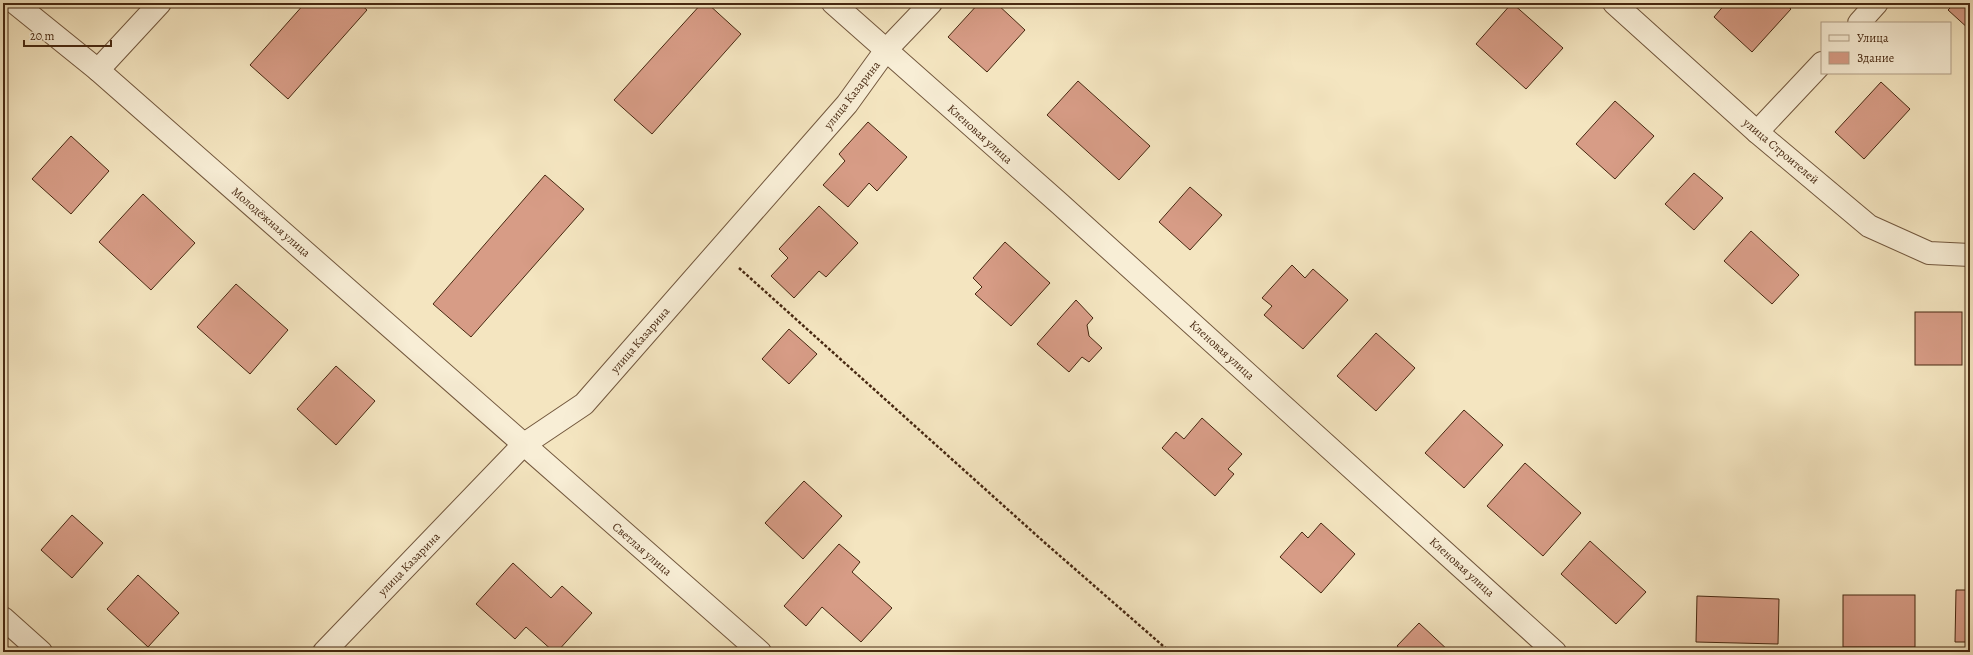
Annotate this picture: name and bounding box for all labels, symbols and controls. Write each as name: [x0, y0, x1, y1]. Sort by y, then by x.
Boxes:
scale bar: [24, 22, 111, 48]
legend: [1821, 22, 1951, 74]
text: 20 m: [30, 28, 54, 44]
text: Улица: [1857, 30, 1889, 46]
text: Здание: [1857, 50, 1894, 66]
street label: улица Казарина: [820, 57, 884, 133]
street label: Кленовая улица: [944, 101, 1016, 168]
street label: улица Строителей: [1739, 114, 1822, 188]
street label: Молодёжная улица: [228, 183, 314, 261]
street label: улица Казарина: [606, 303, 673, 377]
street label: Кленовая улица: [1186, 317, 1258, 384]
street label: Светлая улица: [609, 519, 676, 580]
street label: улица Казарина: [374, 528, 444, 600]
street label: Кленовая улица: [1426, 534, 1498, 601]

